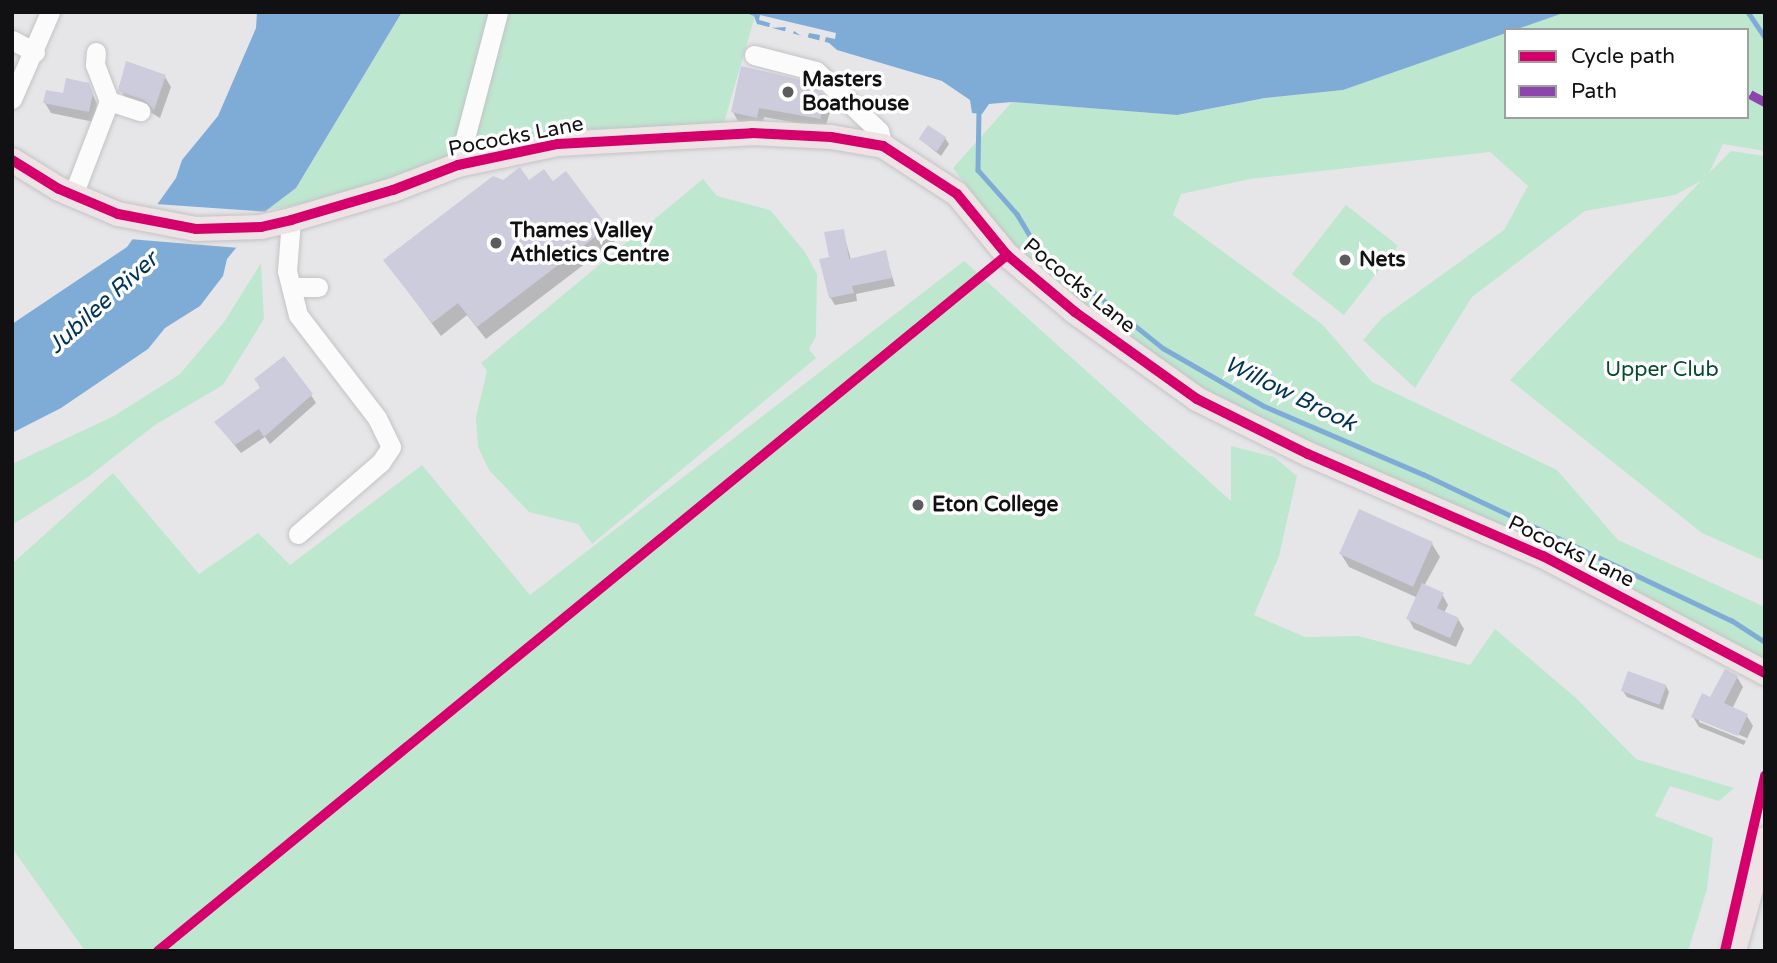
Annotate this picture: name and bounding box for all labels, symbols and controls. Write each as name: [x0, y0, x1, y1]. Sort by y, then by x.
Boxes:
legend: [1504, 28, 1749, 119]
text: Cycle path: [1571, 44, 1675, 69]
place label: Masters Boathouse: [802, 67, 909, 117]
text: Path: [1571, 79, 1617, 104]
marker: Masters Boathouse: [780, 84, 796, 100]
street label: Pococks Lane: [446, 112, 586, 162]
place label: Thames Valley Athletics Centre: [510, 218, 669, 268]
street label: Pococks Lane: [1018, 233, 1140, 339]
marker: Thames Valley Athletics Centre: [488, 235, 504, 251]
water label: Jubilee River: [42, 246, 164, 360]
place label: Nets: [1359, 247, 1406, 273]
marker: Nets: [1337, 252, 1353, 268]
water label: Willow Brook: [1220, 350, 1360, 438]
park label: Upper Club: [1605, 357, 1719, 383]
place label: Eton College: [932, 492, 1058, 518]
marker: Eton College: [910, 497, 926, 513]
street label: Pococks Lane: [1504, 511, 1638, 593]

